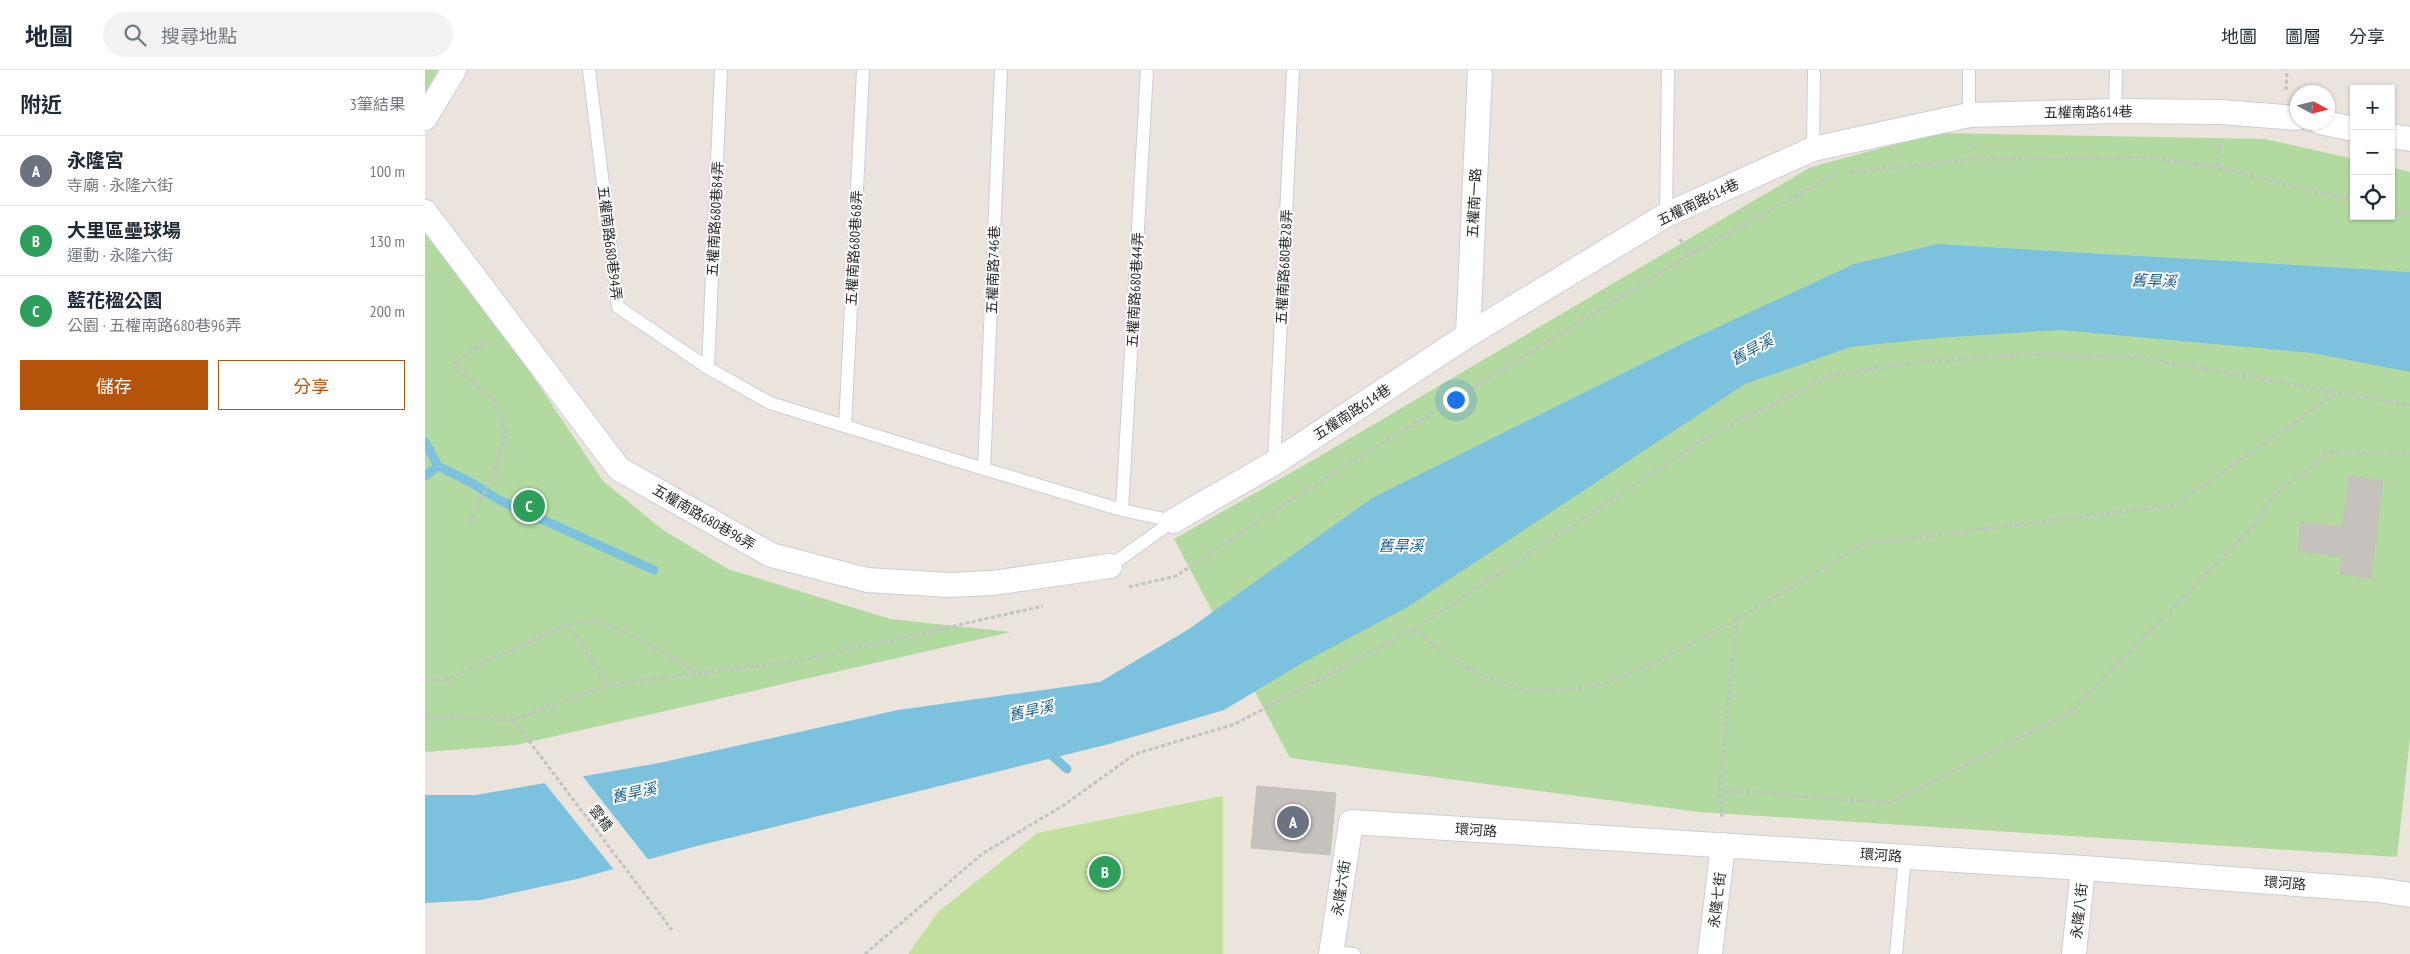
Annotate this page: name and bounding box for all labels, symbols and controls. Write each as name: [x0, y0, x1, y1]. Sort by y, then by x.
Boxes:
search box: [103, 12, 453, 57]
text: 地圖: [25, 21, 73, 52]
icon: search: [121, 21, 149, 49]
text: 搜尋地點: [161, 24, 237, 48]
text: 地圖: [2221, 25, 2257, 48]
text: 圖層: [2285, 25, 2321, 48]
text: 分享: [2349, 25, 2385, 48]
north arrow: [2290, 85, 2335, 130]
map controls: [2350, 85, 2395, 220]
button: +: [2350, 85, 2395, 130]
text: 附近: [20, 91, 62, 118]
text: 3筆結果: [350, 94, 405, 114]
street label: 五權南路614巷: [2043, 102, 2133, 122]
button: −: [2350, 130, 2395, 175]
text: 永隆宮: [67, 148, 124, 172]
text: A: [32, 161, 40, 181]
text: 100 m: [370, 161, 405, 181]
street label: 五權南路680巷84弄: [703, 161, 727, 277]
street label: 五權南一路: [1463, 168, 1485, 238]
street label: 五權南路614巷: [1654, 174, 1742, 230]
text: 寺廟 · 永隆六街: [67, 175, 173, 195]
button: locate: [2350, 175, 2395, 220]
street label: 五權南路680巷94弄: [594, 185, 626, 301]
street label: 五權南路680巷68弄: [842, 190, 866, 306]
street label: 五權南路680巷28弄: [1272, 209, 1296, 325]
text: 大里區壘球場: [67, 218, 181, 242]
street label: 五權南路746巷: [982, 225, 1004, 315]
text: B: [32, 231, 40, 251]
text: 130 m: [370, 231, 405, 251]
street label: 五權南路680巷44弄: [1123, 232, 1147, 348]
text: 運動 · 永隆六街: [67, 245, 173, 265]
water label: 舊旱溪: [2131, 270, 2179, 291]
text: 藍花楹公園: [67, 288, 162, 312]
text: C: [32, 301, 40, 321]
text: 200 m: [370, 301, 405, 321]
text: 公園 · 五權南路680巷96弄: [67, 315, 241, 335]
water label: 舊旱溪: [1727, 329, 1778, 369]
button: 儲存: [20, 360, 208, 410]
button: 分享: [218, 360, 405, 410]
street label: 五權南路614巷: [1310, 380, 1394, 444]
your location: [1443, 387, 1469, 413]
street label: 五權南路680巷96弄: [649, 480, 759, 554]
pin: C: [513, 487, 545, 525]
water label: 舊旱溪: [1378, 536, 1425, 555]
water label: 舊旱溪: [1007, 696, 1057, 724]
water label: 舊旱溪: [610, 778, 660, 806]
street label: 雲橋: [585, 801, 617, 835]
pin: A: [1277, 803, 1309, 841]
street label: 環河路: [1454, 820, 1498, 840]
street label: 環河路: [1859, 845, 1903, 865]
pin: B: [1089, 853, 1121, 891]
street label: 永隆六街: [1328, 859, 1354, 917]
street label: 永隆七街: [1705, 871, 1729, 929]
street label: 環河路: [2263, 873, 2307, 893]
street label: 永隆八街: [2067, 882, 2091, 940]

